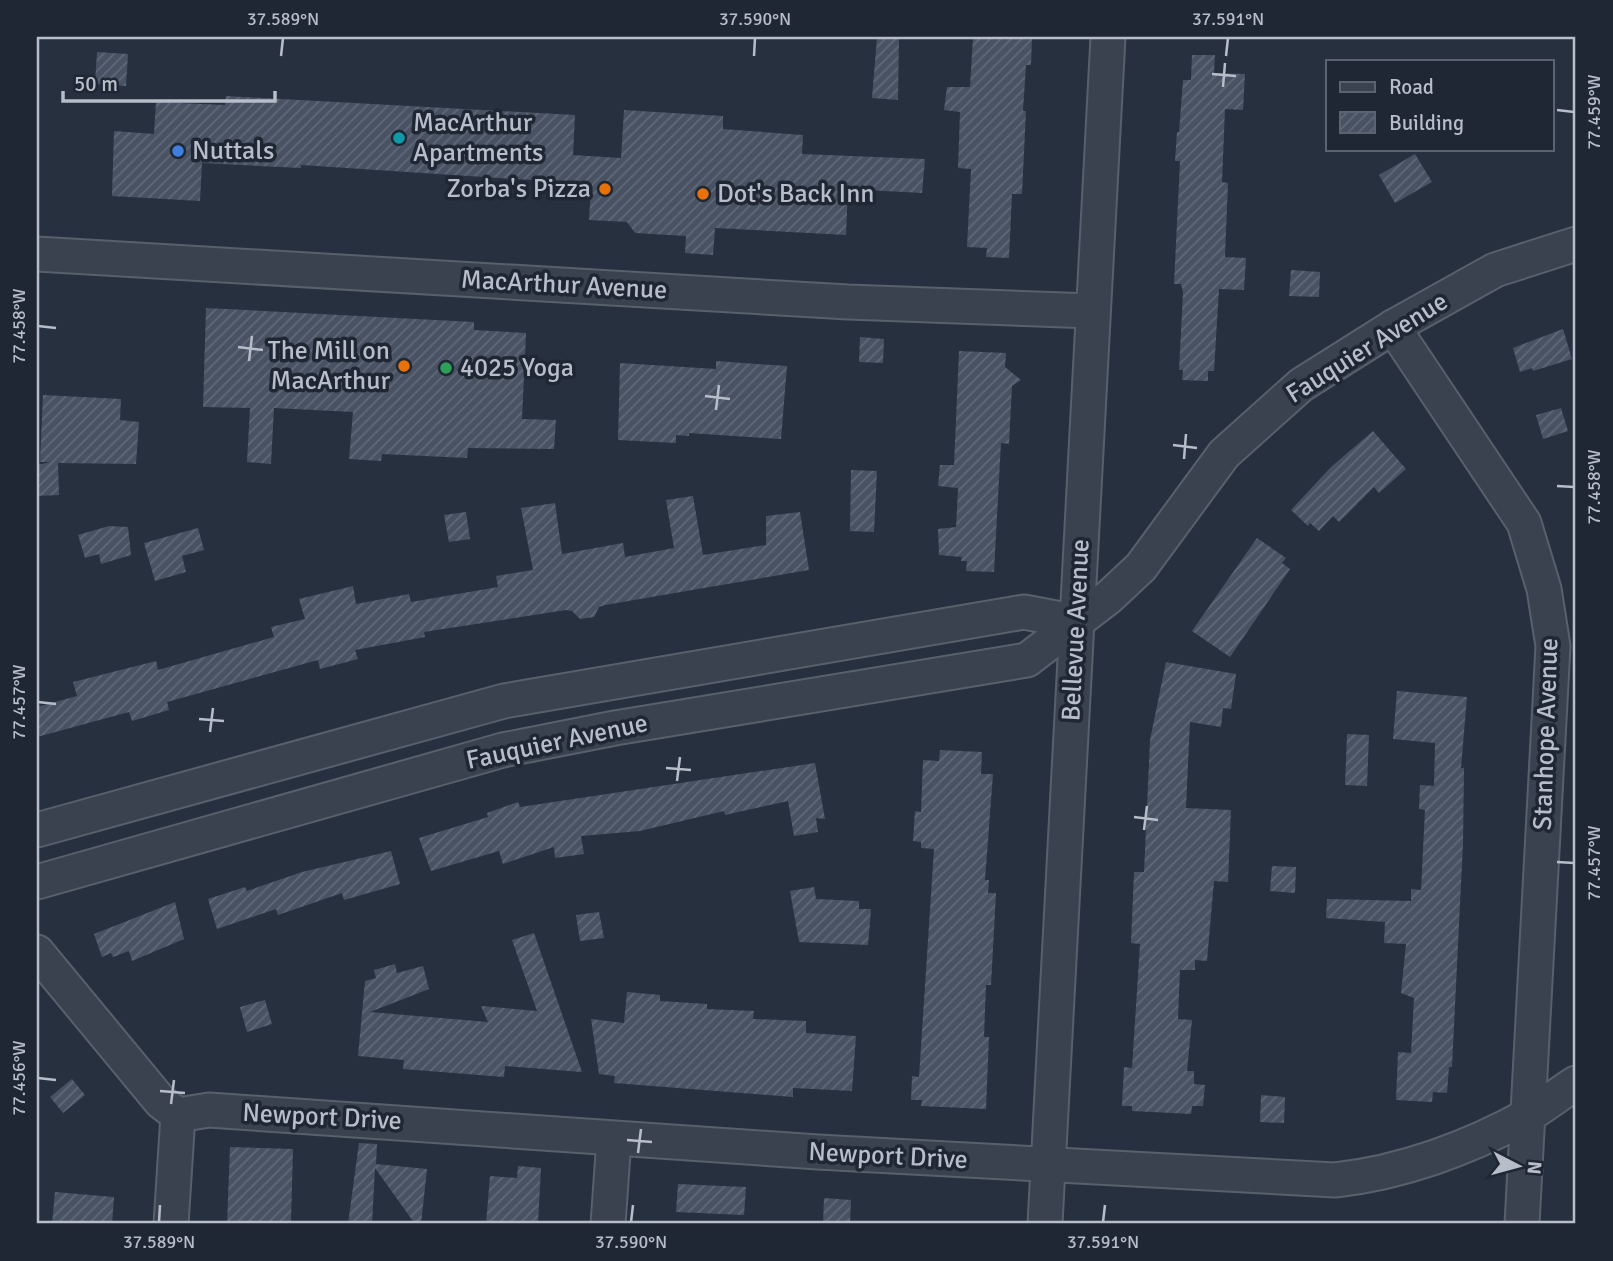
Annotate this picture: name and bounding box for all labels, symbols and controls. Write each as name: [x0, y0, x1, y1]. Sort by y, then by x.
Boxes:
text: 37.589°N: [247, 8, 319, 30]
text: 37.590°N: [719, 8, 791, 30]
text: 37.591°N: [1192, 8, 1264, 30]
scale bar: [63, 60, 275, 104]
legend: [1326, 60, 1554, 150]
text: 50 m: [74, 71, 118, 97]
text: Road: [1389, 74, 1434, 100]
text: 77.459°W: [1583, 74, 1605, 150]
place label: MacArthur Apartments: [413, 107, 543, 169]
text: Building: [1389, 110, 1464, 136]
marker: MacArthur Apartments: [391, 130, 407, 146]
place label: Nuttals: [192, 135, 274, 167]
marker: Nuttals: [170, 143, 186, 159]
place label: Zorba's Pizza: [446, 173, 591, 205]
place label: Dot's Back Inn: [717, 178, 875, 210]
marker: Zorba's Pizza: [597, 181, 613, 197]
marker: Dot's Back Inn: [695, 186, 711, 202]
street label: MacArthur Avenue: [460, 264, 668, 306]
street label: Fauquier Avenue: [1280, 286, 1454, 410]
text: 77.458°W: [8, 288, 30, 364]
place label: The Mill on MacArthur: [268, 335, 390, 397]
place label: 4025 Yoga: [460, 352, 574, 384]
marker: The Mill on MacArthur: [396, 358, 412, 374]
marker: 4025 Yoga: [438, 360, 454, 376]
text: 77.458°W: [1583, 449, 1605, 525]
street label: Bellevue Avenue: [1055, 538, 1097, 722]
street label: Stanhope Avenue: [1527, 637, 1565, 831]
text: 77.457°W: [8, 664, 30, 740]
street label: Fauquier Avenue: [463, 707, 651, 777]
text: 77.457°W: [1583, 825, 1605, 901]
text: 77.456°W: [8, 1040, 30, 1116]
street label: Newport Drive: [242, 1097, 402, 1137]
north arrow: [1484, 1132, 1554, 1202]
street label: Newport Drive: [808, 1136, 968, 1176]
text: N: [1521, 1160, 1547, 1175]
text: 37.589°N: [123, 1231, 195, 1253]
text: 37.590°N: [595, 1231, 667, 1253]
text: 37.591°N: [1067, 1231, 1139, 1253]

